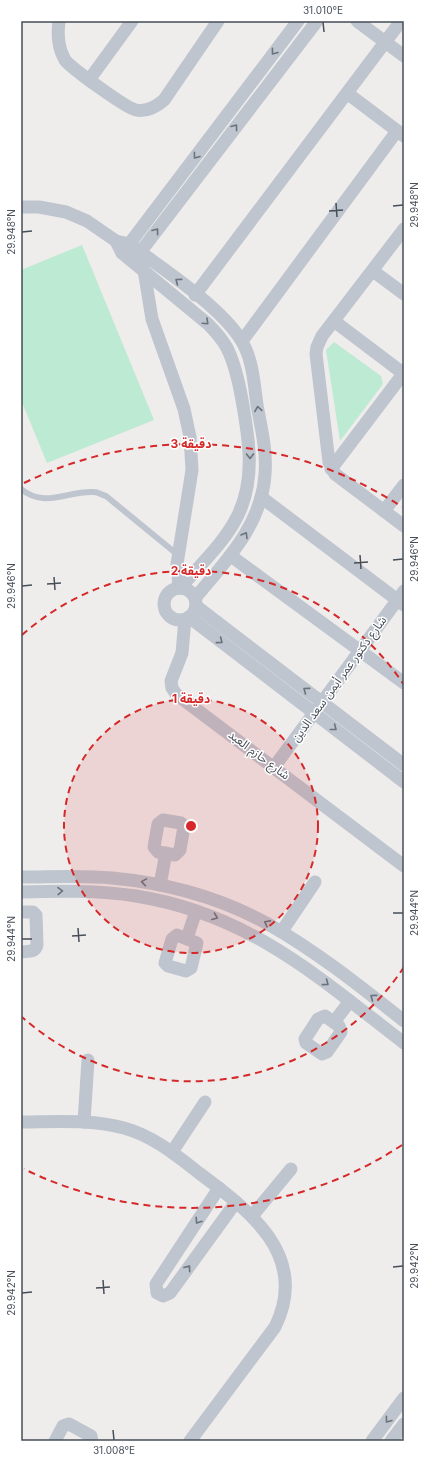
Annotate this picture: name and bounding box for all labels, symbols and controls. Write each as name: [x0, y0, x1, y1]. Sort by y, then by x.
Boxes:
text: 31.010°E: [303, 4, 343, 16]
one-way arrow: [271, 47, 278, 54]
one-way arrow: [231, 125, 238, 132]
one-way arrow: [193, 151, 200, 158]
text: 29.948°N: [408, 182, 420, 228]
text: 29.948°N: [5, 209, 17, 255]
one-way arrow: [152, 228, 159, 235]
one-way arrow: [175, 279, 182, 286]
one-way arrow: [201, 318, 209, 325]
one-way arrow: [254, 406, 263, 412]
text: 3 دقيقة: [171, 436, 211, 451]
one-way arrow: [246, 453, 254, 459]
one-way arrow: [241, 532, 248, 539]
text: 29.946°N: [408, 536, 420, 582]
text: 29.946°N: [5, 563, 17, 609]
text: 2 دقيقة: [171, 563, 211, 578]
street label: شارع دكتور عمر أيمن سعد الدين: [288, 613, 391, 746]
one-way arrow: [216, 636, 223, 643]
one-way arrow: [304, 688, 311, 695]
text: 1 دقيقة: [172, 691, 210, 706]
one-way arrow: [330, 723, 337, 730]
street label: شارع حازم العبد: [224, 727, 293, 784]
centre of rings: [184, 819, 198, 833]
one-way arrow: [141, 878, 147, 887]
one-way arrow: [57, 887, 63, 895]
text: 29.944°N: [408, 890, 420, 936]
one-way arrow: [211, 913, 218, 921]
text: 29.944°N: [5, 916, 17, 962]
one-way arrow: [263, 920, 271, 928]
one-way arrow: [322, 978, 329, 985]
one-way arrow: [370, 995, 377, 1002]
one-way arrow: [196, 1216, 203, 1223]
text: 29.942°N: [408, 1243, 420, 1289]
one-way arrow: [183, 1266, 190, 1273]
text: 29.942°N: [5, 1270, 17, 1316]
one-way arrow: [386, 1415, 393, 1422]
text: 31.008°E: [93, 1444, 135, 1456]

